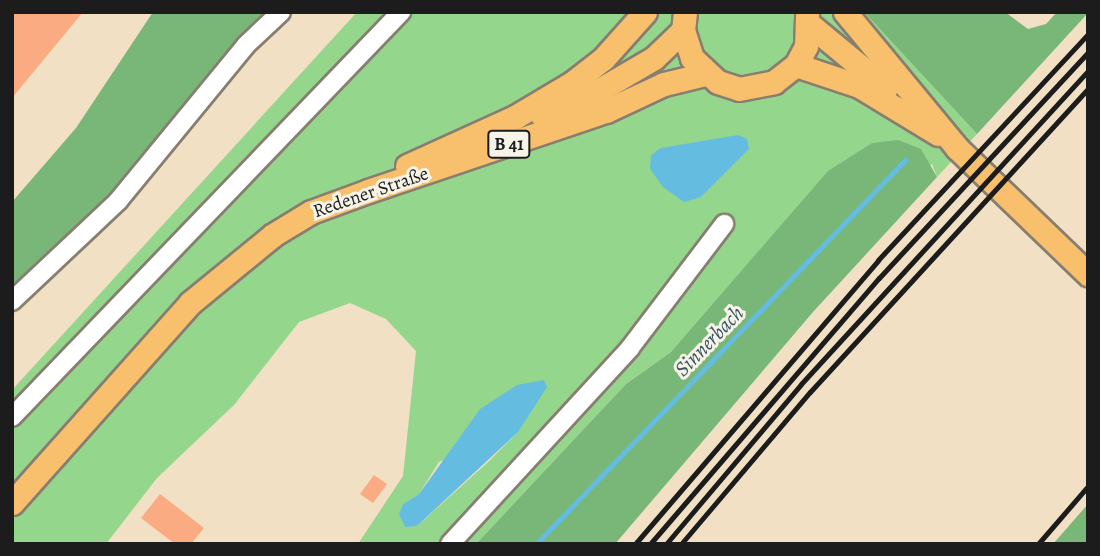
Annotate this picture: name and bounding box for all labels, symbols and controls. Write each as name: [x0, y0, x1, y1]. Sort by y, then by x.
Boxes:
road number: B 41: [486, 130, 532, 159]
street label: Redener Straße: [310, 163, 432, 223]
water label: Sinnerbach: [669, 300, 749, 382]

